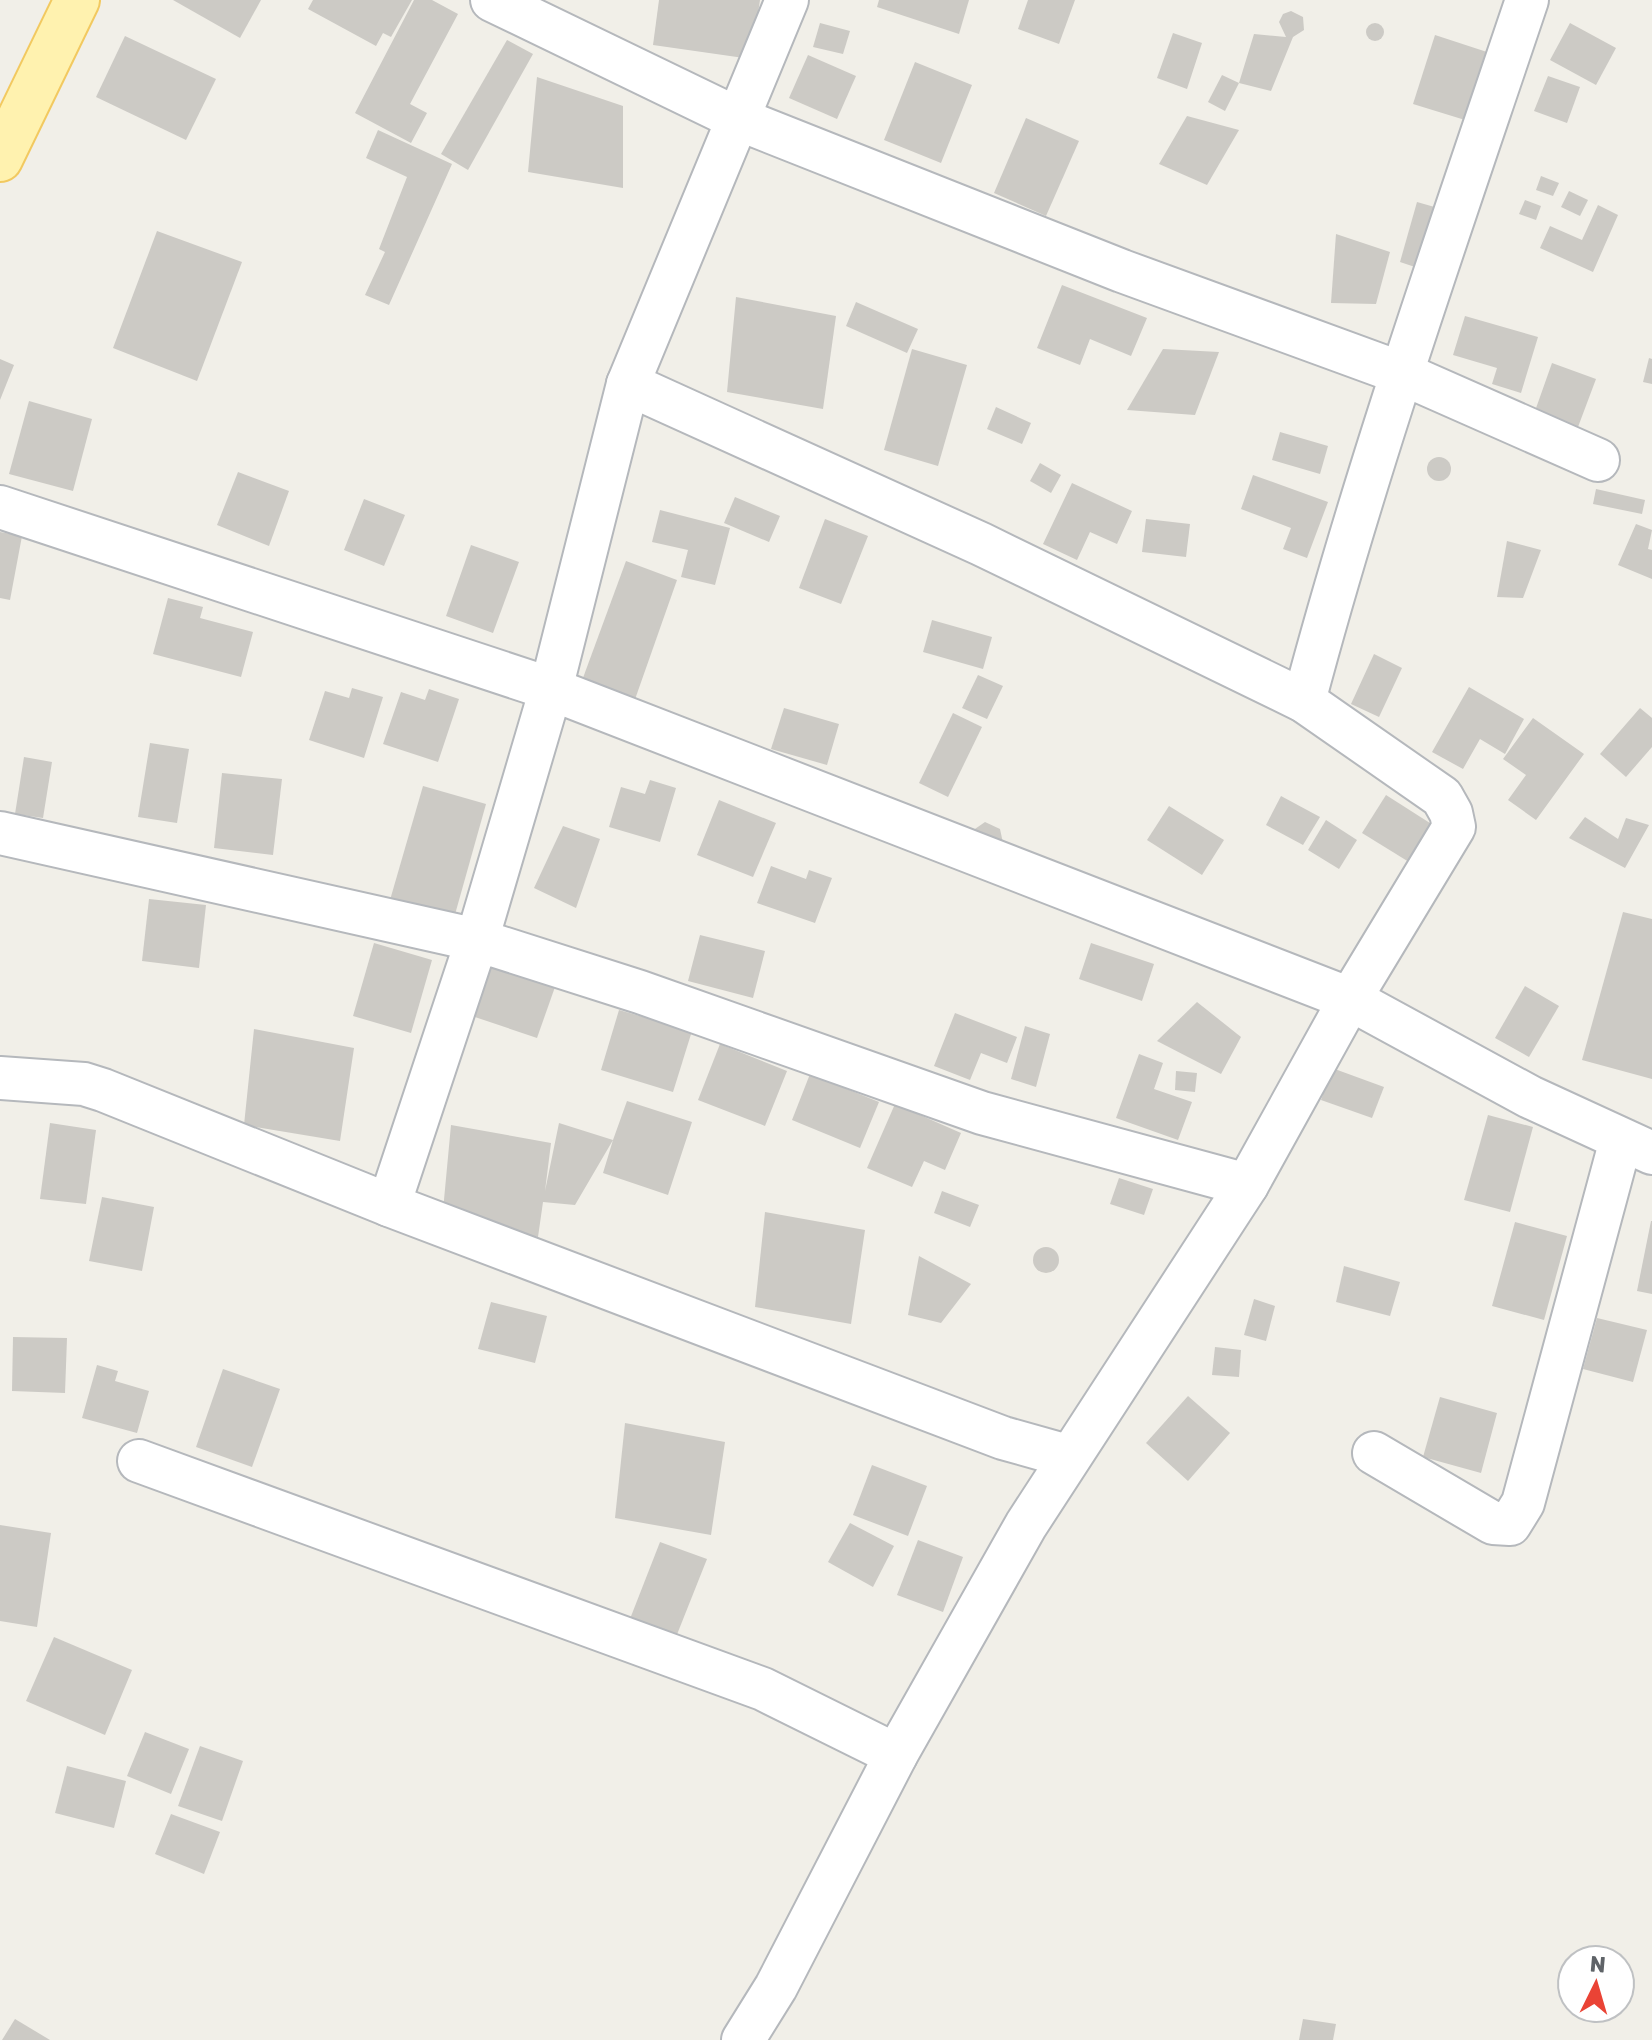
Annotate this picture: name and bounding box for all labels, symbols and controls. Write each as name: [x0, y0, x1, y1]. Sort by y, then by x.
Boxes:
north arrow: [1556, 1944, 1636, 2024]
text: N: [1589, 1950, 1607, 1979]

